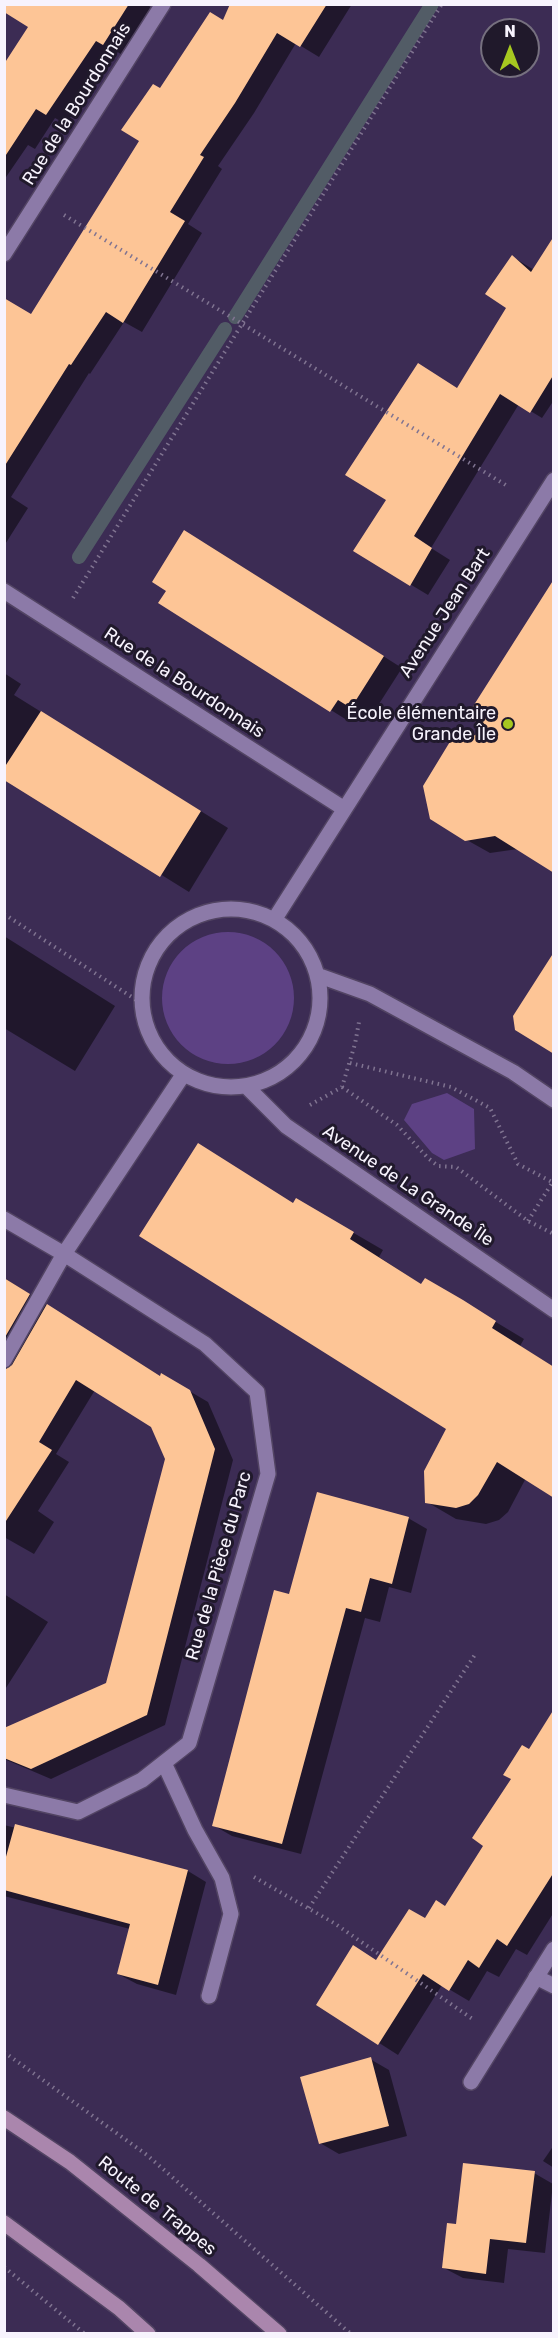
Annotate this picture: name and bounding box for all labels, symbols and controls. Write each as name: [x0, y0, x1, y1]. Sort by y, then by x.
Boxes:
north arrow: [480, 18, 540, 78]
street label: Rue de la Bourdonnais: [18, 19, 136, 189]
text: N: [504, 22, 516, 41]
street label: Avenue Jean Bart: [395, 544, 495, 682]
street label: Rue de la Bourdonnais: [100, 623, 268, 743]
place label: École élémentaire Grande Île: [347, 703, 496, 746]
marker: École élémentaire Grande Île: [501, 717, 515, 731]
street label: Avenue de La Grande Île: [318, 1121, 498, 1251]
street label: Rue de la Pièce du Parc: [182, 1469, 256, 1663]
street label: Route de Trappes: [94, 2152, 220, 2260]

